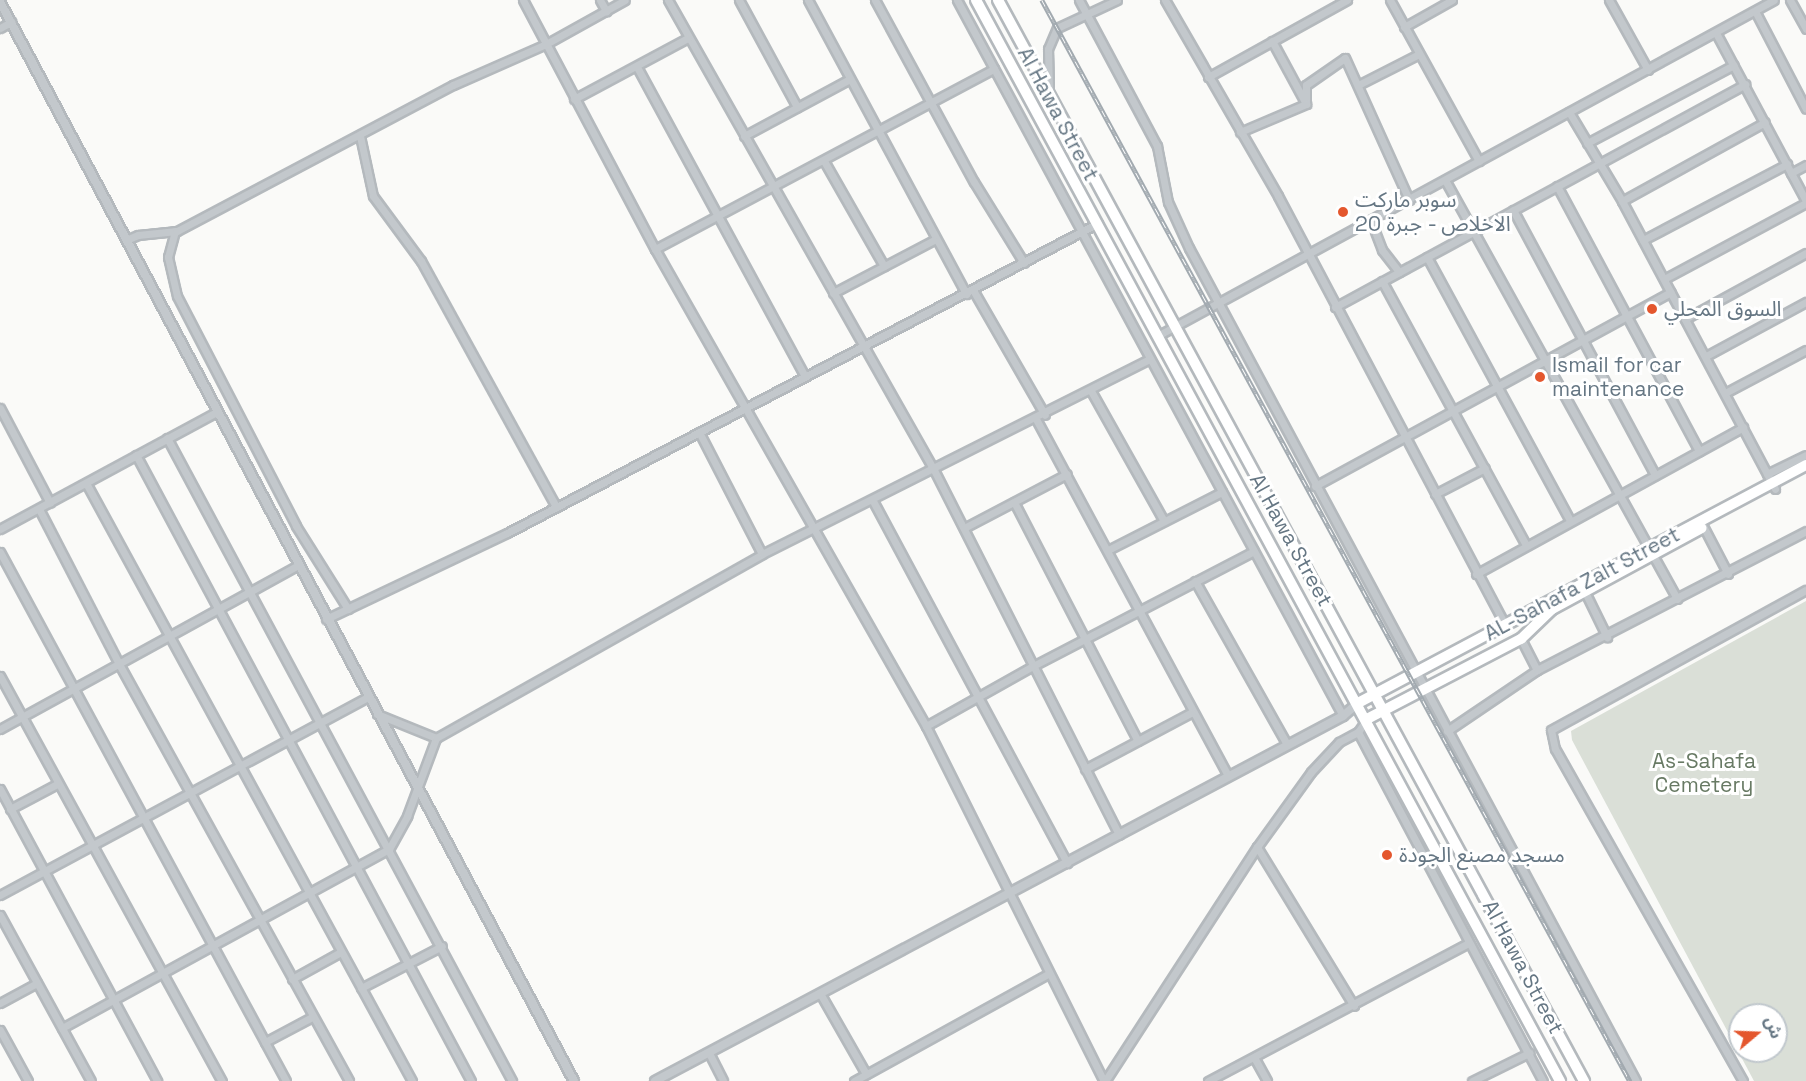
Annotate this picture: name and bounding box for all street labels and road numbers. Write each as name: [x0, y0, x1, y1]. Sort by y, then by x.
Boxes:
street label: Al Hawa Street: [1012, 43, 1104, 185]
street label: Al Hawa Street: [1244, 469, 1338, 611]
street label: AL-Sahafa Zalt Street: [1480, 522, 1684, 646]
street label: Al Hawa Street: [1477, 896, 1569, 1038]

